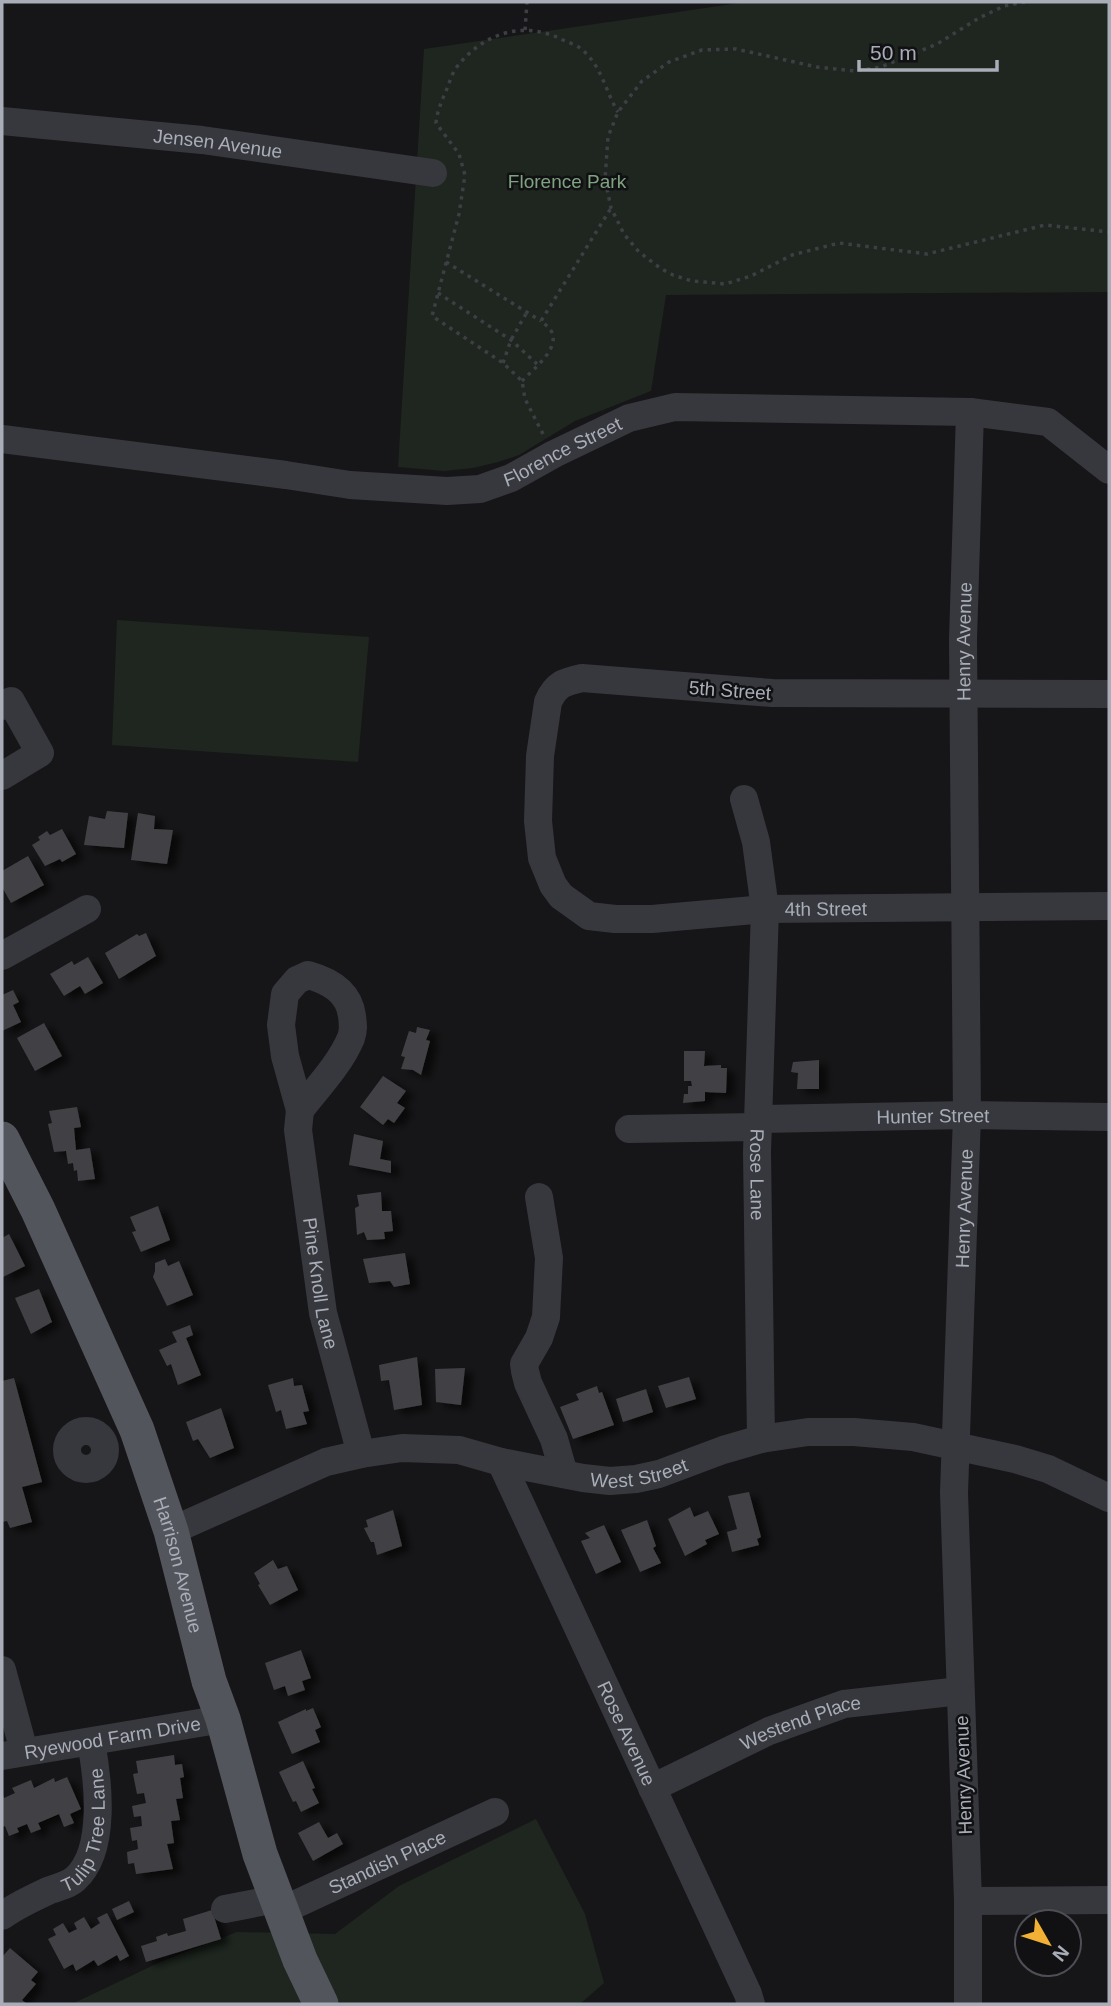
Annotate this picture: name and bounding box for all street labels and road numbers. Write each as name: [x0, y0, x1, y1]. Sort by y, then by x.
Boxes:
street label: Jensen Avenue: [152, 125, 284, 162]
street label: Florence Street: [501, 413, 626, 491]
street label: Henry Avenue: [953, 582, 976, 701]
street label: 5th Street: [688, 677, 773, 704]
street label: 4th Street: [785, 898, 868, 920]
street label: Hunter Street: [876, 1105, 990, 1128]
street label: Rose Lane: [746, 1128, 768, 1221]
street label: Henry Avenue: [952, 1149, 977, 1268]
street label: Pine Knoll Lane: [299, 1216, 342, 1351]
street label: West Street: [589, 1454, 691, 1492]
street label: Harrison Avenue: [149, 1494, 206, 1635]
street label: Rose Avenue: [593, 1678, 660, 1789]
street label: Westend Place: [737, 1692, 862, 1754]
street label: Ryewood Farm Drive: [23, 1713, 202, 1763]
street label: Henry Avenue: [951, 1715, 976, 1835]
street label: Tulip Tree Lane: [58, 1767, 109, 1896]
street label: Standish Place: [325, 1826, 449, 1898]

